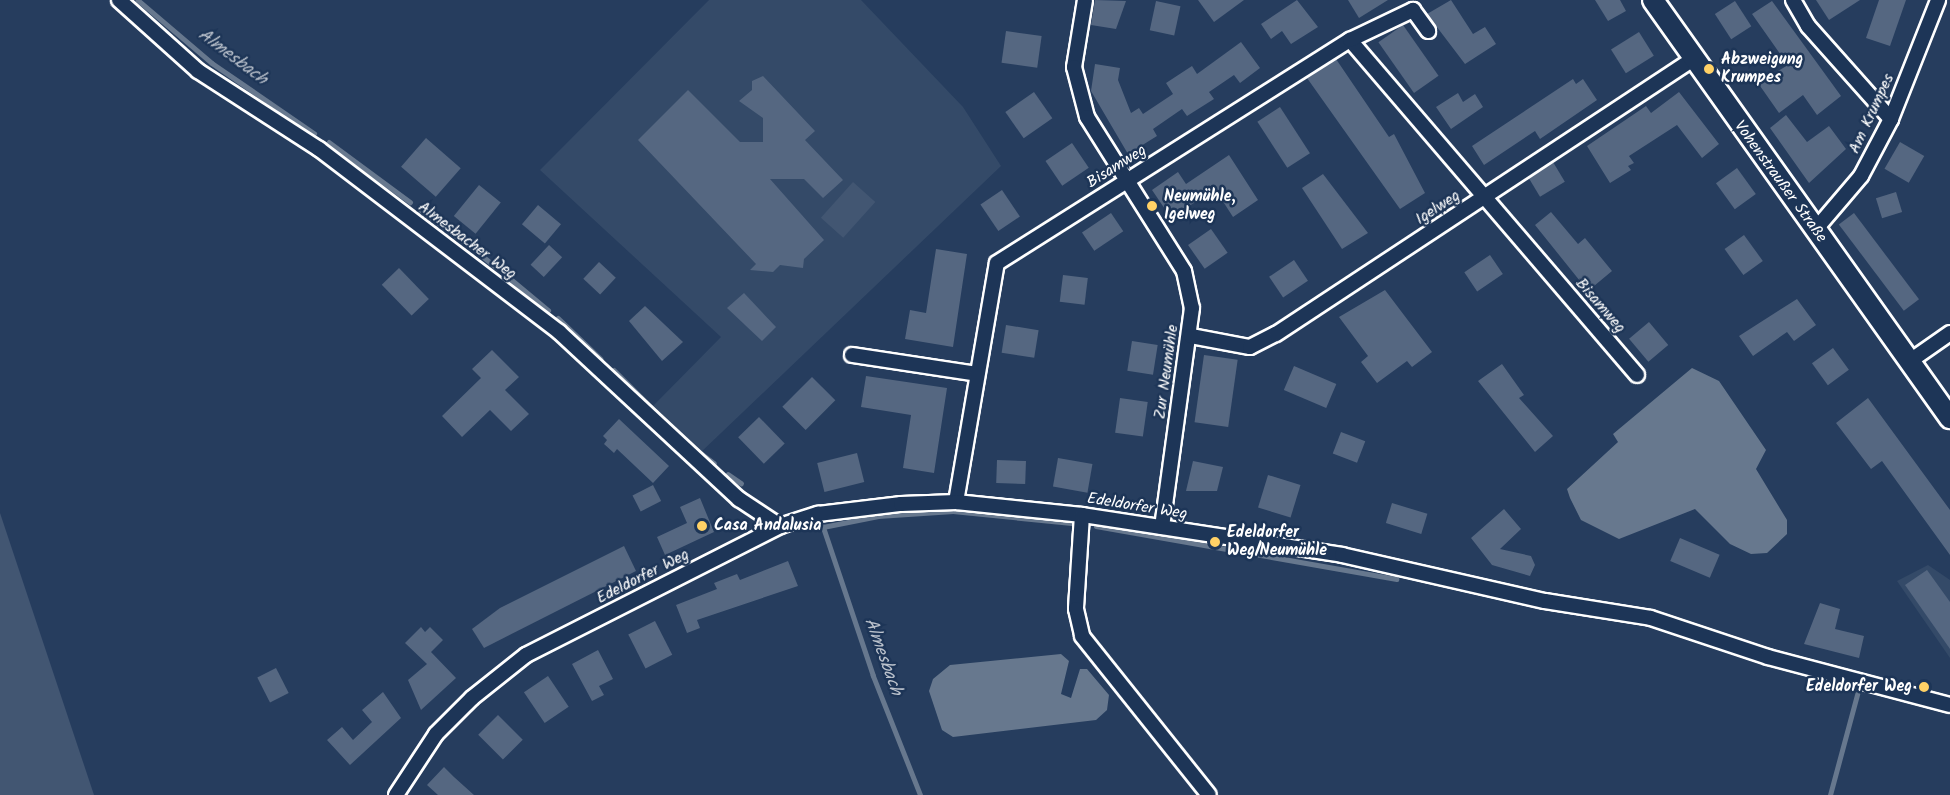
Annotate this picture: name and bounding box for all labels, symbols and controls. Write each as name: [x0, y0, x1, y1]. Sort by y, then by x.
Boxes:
water label: Almesbach: [193, 25, 271, 91]
place label: Abzweigung Krumpes: [1721, 50, 1803, 88]
marker: Abzweigung Krumpes: [1702, 62, 1716, 76]
street label: Am Krumpes: [1845, 71, 1899, 157]
street label: Vohenstraußer Straße: [1729, 117, 1831, 247]
street label: Bisamweg: [1084, 141, 1150, 193]
place label: Neumühle, Igelweg: [1164, 187, 1236, 225]
street label: Igelweg: [1412, 187, 1464, 229]
street label: Almesbacher Weg: [414, 198, 520, 284]
marker: Neumühle, Igelweg: [1145, 199, 1159, 213]
street label: Bisamweg: [1571, 275, 1629, 337]
street label: Zur Neumühle: [1151, 324, 1183, 420]
street label: Edeldorfer Weg: [1086, 490, 1188, 524]
place label: Casa Andalusia: [714, 516, 821, 536]
marker: Casa Andalusia: [695, 519, 709, 533]
place label: Edeldorfer Weg/Neumühle: [1227, 523, 1327, 561]
marker: Edeldorfer Weg/Neumühle: [1208, 535, 1222, 549]
street label: Edeldorfer Weg: [594, 545, 692, 609]
water label: Almesbach: [858, 615, 906, 699]
place label: Edeldorfer Weg: [1806, 677, 1912, 697]
marker: Edeldorfer Weg: [1917, 680, 1931, 694]

